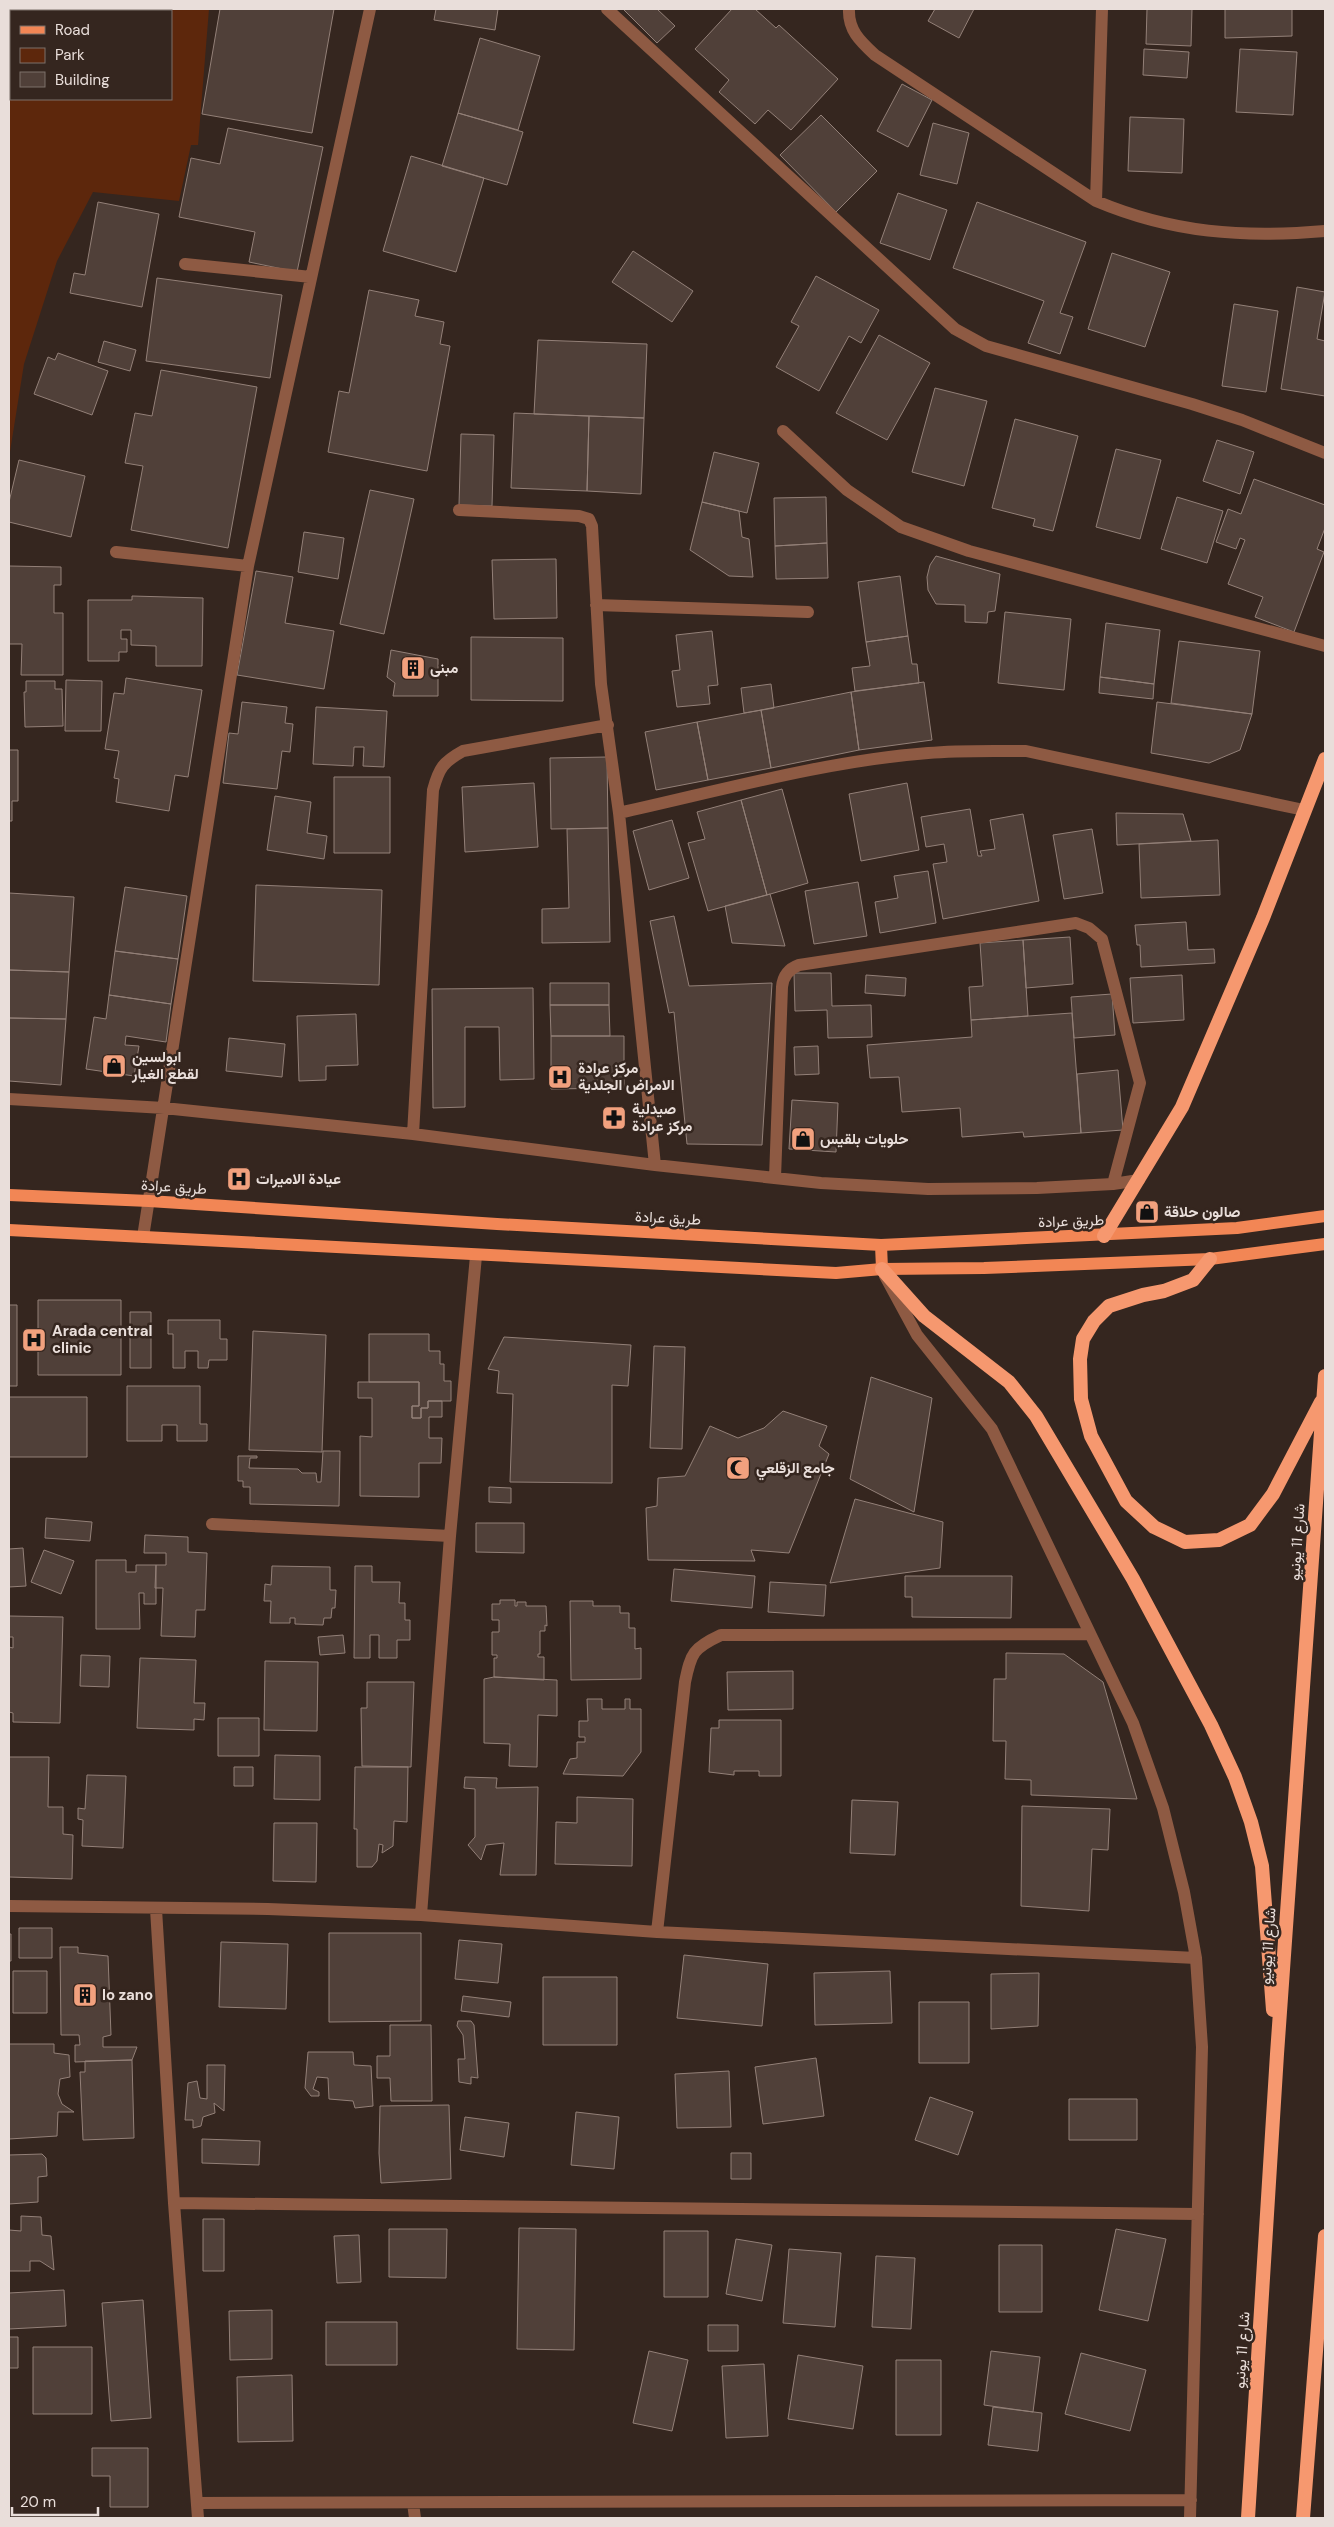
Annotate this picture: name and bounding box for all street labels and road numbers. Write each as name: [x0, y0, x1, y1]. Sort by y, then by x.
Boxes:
street label: طريق عرادة: [140, 1175, 208, 1199]
street label: طريق عرادة: [635, 1206, 702, 1230]
street label: طريق عرادة: [1038, 1210, 1105, 1232]
street label: شارع 11 يونيو: [1284, 1503, 1311, 1581]
street label: شارع 11 يونيو: [1255, 1907, 1282, 1985]
street label: شارع 11 يونيو: [1229, 2311, 1256, 2389]

